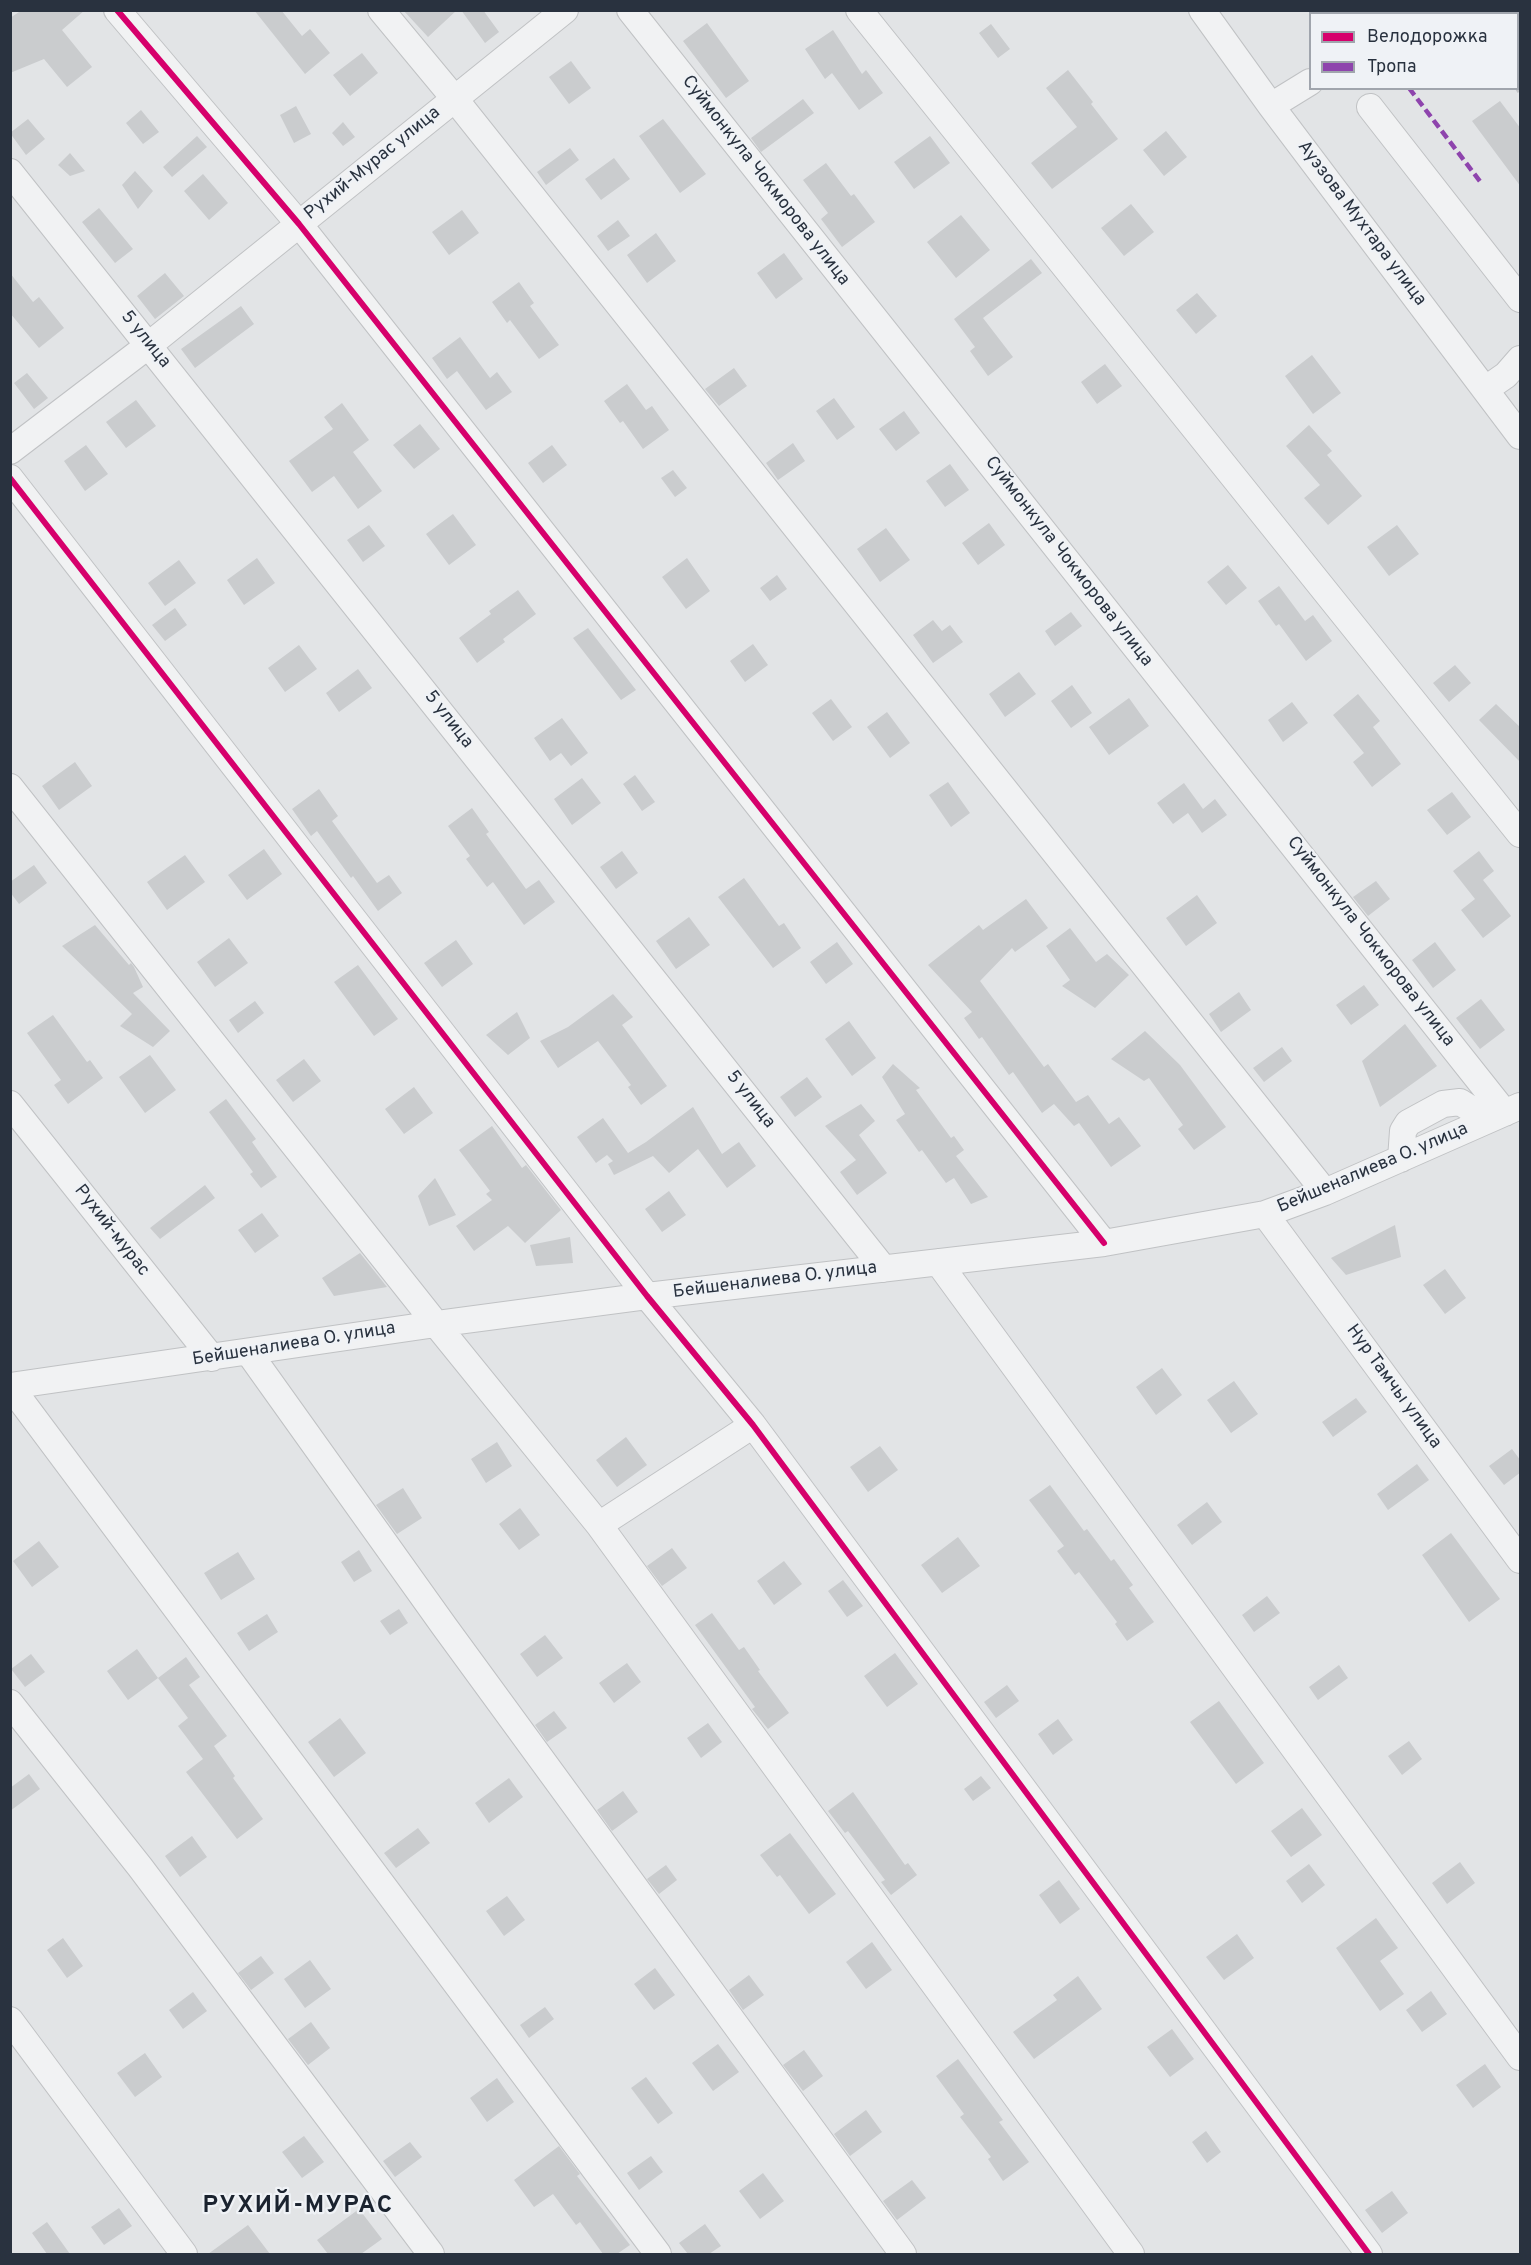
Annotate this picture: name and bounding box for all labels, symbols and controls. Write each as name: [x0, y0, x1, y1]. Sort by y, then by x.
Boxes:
legend: [1309, 12, 1519, 90]
text: Велодорожка: [1367, 26, 1487, 49]
text: Тропа: [1367, 56, 1416, 79]
street label: Суймонкула Чокморова улица: [676, 72, 854, 290]
street label: Рухий-Мурас улица: [301, 103, 445, 225]
street label: Ауэзова Мухтара улица: [1292, 137, 1430, 311]
street label: 5 улица: [115, 307, 175, 373]
street label: Суймонкула Чокморова улица: [979, 453, 1157, 671]
street label: 5 улица: [419, 687, 477, 753]
street label: Суймонкула Чокморова улица: [1281, 833, 1459, 1051]
street label: 5 улица: [721, 1067, 779, 1133]
street label: Бейшеналиева О. улица: [1274, 1119, 1472, 1219]
street label: Рухий-мурас: [69, 1181, 153, 1281]
street label: Бейшеналиева О. улица: [672, 1258, 878, 1304]
street label: Бейшеналиева О. улица: [191, 1318, 397, 1372]
street label: Нур Тамчы улица: [1341, 1321, 1445, 1453]
district label: РУХИЙ-МУРАС: [203, 2193, 393, 2221]

